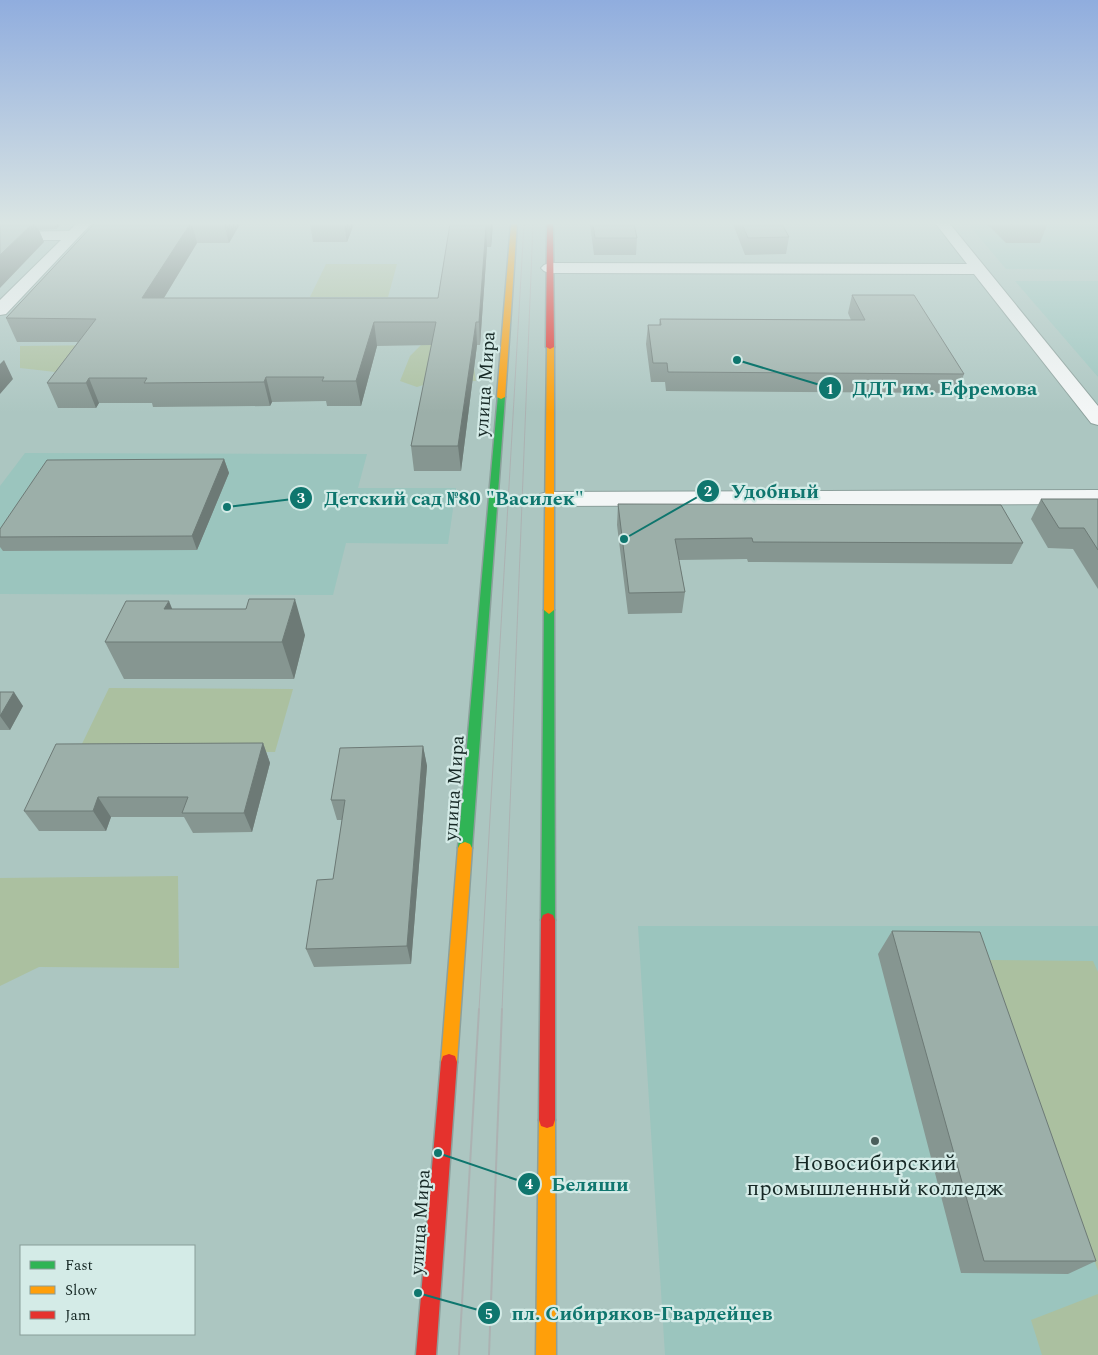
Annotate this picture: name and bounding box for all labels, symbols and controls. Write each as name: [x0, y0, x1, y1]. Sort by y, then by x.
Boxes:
street label: улица Мира: [467, 330, 504, 439]
callout: ДДТ им. Ефремова: [818, 371, 1048, 406]
text: ДДТ им. Ефремова: [853, 374, 1038, 404]
text: 1: [826, 378, 834, 401]
callout: Удобный: [696, 473, 828, 508]
text: Удобный: [731, 477, 819, 507]
text: 2: [704, 480, 712, 503]
callout: Детский сад №80 "Василек": [289, 481, 593, 516]
text: Детский сад №80 "Василек": [324, 484, 584, 514]
text: 3: [297, 487, 305, 510]
street label: улица Мира: [436, 734, 473, 843]
marker: Новосибирский промышленный колледж: [869, 1135, 881, 1147]
place label: Новосибирский промышленный колледж: [746, 1147, 1004, 1205]
callout: Беляши: [516, 1166, 639, 1201]
street label: улица Мира: [402, 1168, 439, 1277]
text: Беляши: [551, 1170, 629, 1200]
text: 4: [525, 1173, 534, 1196]
legend: [20, 1245, 195, 1335]
text: Fast: [65, 1254, 93, 1277]
text: Slow: [65, 1279, 97, 1302]
callout: пл. Сибиряков-Гвардейцев: [477, 1296, 783, 1331]
text: пл. Сибиряков-Гвардейцев: [512, 1299, 772, 1329]
text: 5: [485, 1303, 493, 1326]
text: Jam: [65, 1304, 91, 1327]

